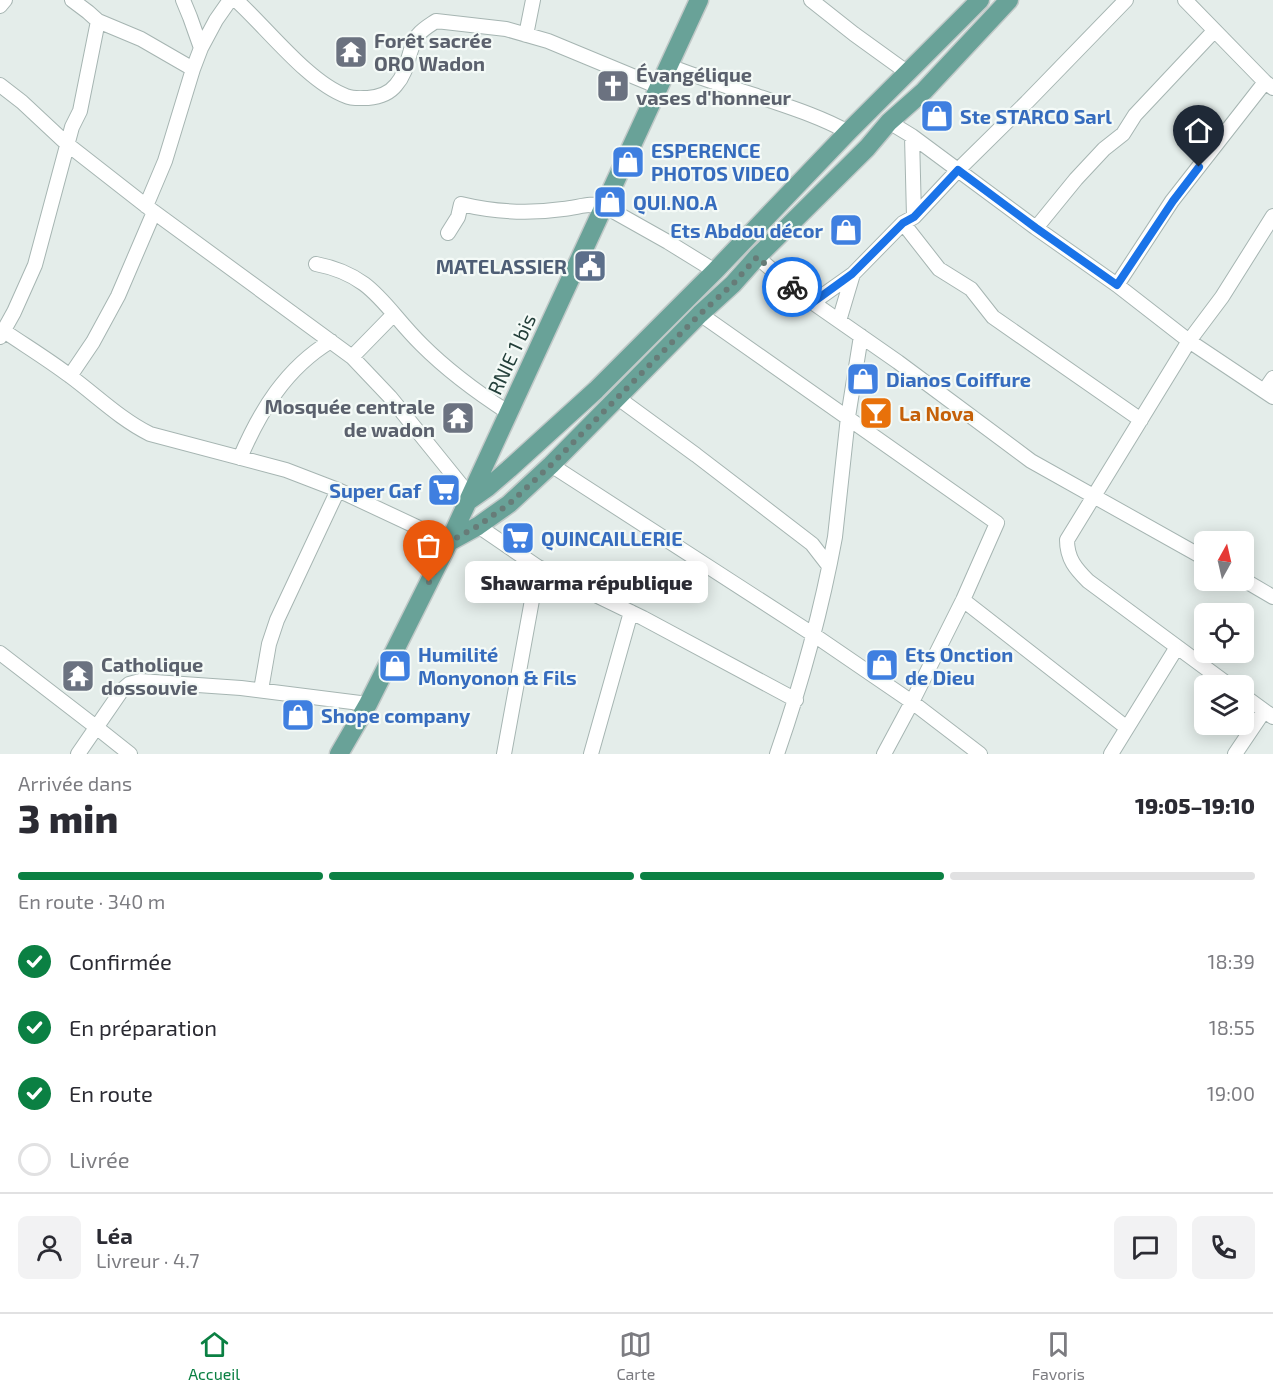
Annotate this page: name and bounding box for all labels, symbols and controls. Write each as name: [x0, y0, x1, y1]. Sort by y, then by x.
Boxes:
place label: Forêt sacrée ORO Wadon: [374, 28, 492, 75]
temple icon: Forêt sacrée ORO Wadon: [333, 34, 369, 70]
place label: Évangélique vases d'honneur: [636, 62, 792, 109]
church icon: Évangélique vases d'honneur: [595, 68, 631, 104]
shop icon: Ste STARCO Sarl: [919, 98, 955, 134]
place label: Ste STARCO Sarl: [960, 104, 1112, 128]
pin: [1173, 105, 1224, 167]
icon: home: [1182, 114, 1215, 147]
place label: ESPERENCE PHOTOS VIDEO: [651, 138, 789, 185]
shop icon: ESPERENCE PHOTOS VIDEO: [610, 144, 646, 180]
shop icon: QUI.NO.A: [592, 184, 628, 220]
place label: QUI.NO.A: [633, 190, 718, 215]
shop icon: Ets Abdou décor: [828, 212, 864, 248]
place label: Ets Abdou décor: [670, 218, 823, 242]
public building icon: MATELASSIER: [572, 248, 608, 284]
place label: MATELASSIER: [436, 254, 567, 278]
courier: [762, 257, 822, 317]
icon: bike: [776, 271, 809, 304]
street label: RNIE 1 bis: [482, 310, 540, 398]
shop icon: Dianos Coiffure: [845, 361, 881, 397]
place label: Dianos Coiffure: [886, 367, 1031, 391]
place label: Mosquée centrale de wadon: [264, 394, 435, 441]
bar icon: La Nova: [858, 395, 894, 431]
temple icon: Mosquée centrale de wadon: [440, 400, 476, 436]
place label: La Nova: [899, 401, 974, 425]
supermarket icon: Super Gaf: [426, 472, 462, 508]
place label: Super Gaf: [329, 478, 422, 502]
pin: [403, 520, 454, 582]
supermarket icon: QUINCAILLERIE: [500, 520, 536, 556]
place label: QUINCAILLERIE: [541, 526, 683, 551]
icon: bag: [412, 529, 445, 562]
north arrow: [1194, 531, 1254, 591]
map controls: [1194, 531, 1254, 735]
callout: Shawarma république: [465, 561, 708, 603]
text: Shawarma république: [480, 570, 693, 594]
button: locate: [1194, 603, 1254, 663]
place label: Humilité Monyonon & Fils: [418, 642, 577, 690]
place label: Ets Onction de Dieu: [905, 642, 1013, 689]
shop icon: Ets Onction de Dieu: [864, 647, 900, 683]
shop icon: Humilité Monyonon & Fils: [377, 648, 413, 684]
place label: Catholique dossouvie: [101, 652, 203, 699]
temple icon: Catholique dossouvie: [60, 658, 96, 694]
button: layers: [1194, 675, 1254, 735]
shop icon: Shope company: [280, 697, 316, 733]
place label: Shope company: [321, 703, 471, 728]
text: Arrivée dans: [18, 771, 132, 795]
text: 19:05–19:10: [1135, 792, 1255, 818]
text: 3 min: [18, 794, 118, 841]
text: En route · 340 m: [18, 889, 165, 913]
icon: check: [18, 945, 51, 978]
text: Confirmée: [69, 948, 172, 974]
text: 18:39: [1208, 949, 1255, 973]
icon: check: [18, 1011, 51, 1044]
text: En préparation: [69, 1014, 217, 1040]
text: 18:55: [1209, 1015, 1255, 1039]
icon: check: [18, 1077, 51, 1110]
text: En route: [69, 1080, 153, 1106]
text: 19:00: [1207, 1081, 1255, 1105]
text: Livrée: [69, 1146, 130, 1172]
button: person: [18, 1216, 81, 1279]
button: chat: [1114, 1216, 1177, 1279]
button: phone: [1192, 1216, 1255, 1279]
text: Léa: [96, 1222, 133, 1248]
text: Livreur · 4.7: [96, 1248, 199, 1272]
tab: Accueil: [188, 1328, 240, 1383]
tab: Carte: [616, 1328, 655, 1383]
tab: Favoris: [1032, 1328, 1085, 1383]

